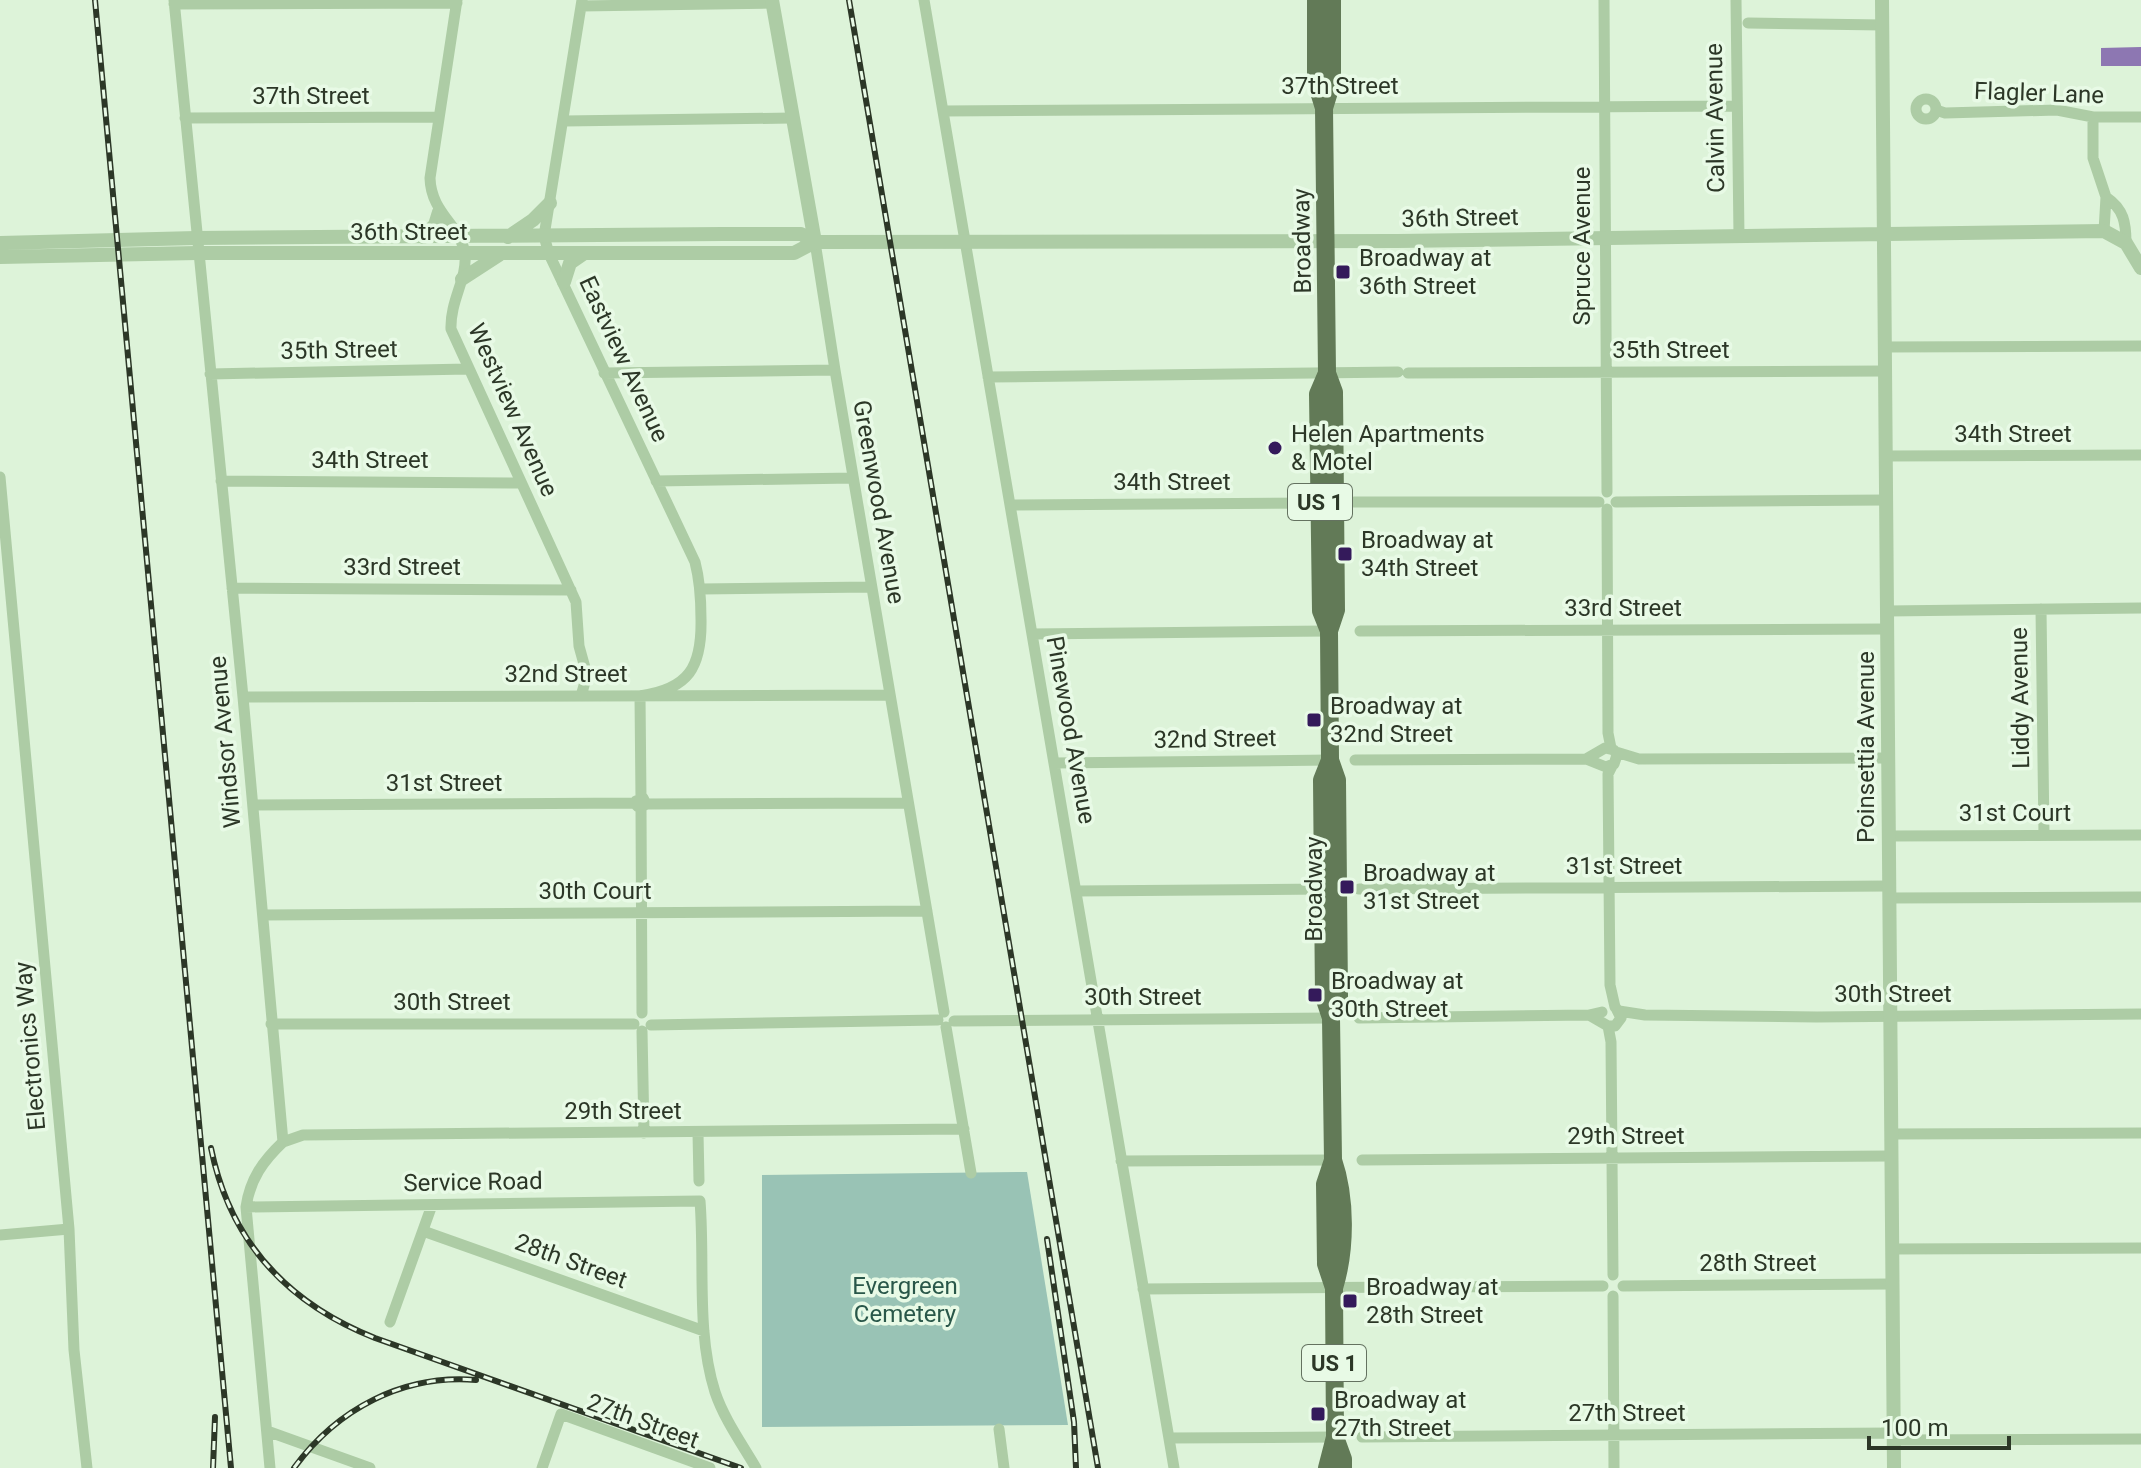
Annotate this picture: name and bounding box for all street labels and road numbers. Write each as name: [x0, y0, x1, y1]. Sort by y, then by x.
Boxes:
street label: Calvin Avenue: [1700, 43, 1730, 193]
street label: 37th Street: [1281, 72, 1399, 100]
street label: Flagler Lane: [1973, 77, 2105, 109]
street label: 37th Street: [252, 82, 370, 110]
street label: Spruce Avenue: [1568, 167, 1596, 325]
street label: Broadway: [1287, 187, 1317, 294]
street label: 36th Street: [1401, 203, 1519, 233]
street label: 36th Street: [350, 218, 468, 246]
street label: Eastview Avenue: [573, 272, 675, 446]
street label: Westview Avenue: [462, 319, 564, 501]
street label: 35th Street: [280, 335, 398, 365]
street label: 35th Street: [1612, 336, 1730, 364]
street label: Greenwood Avenue: [847, 398, 911, 606]
street label: 34th Street: [1954, 420, 2072, 448]
street label: 34th Street: [311, 446, 429, 474]
street label: 34th Street: [1113, 468, 1231, 496]
road number: US 1: [1288, 484, 1352, 520]
street label: 33rd Street: [343, 553, 461, 581]
street label: 33rd Street: [1564, 594, 1682, 622]
street label: Liddy Avenue: [2005, 627, 2035, 769]
street label: Pinewood Avenue: [1041, 634, 1101, 826]
street label: Poinsettia Avenue: [1852, 651, 1880, 843]
street label: Windsor Avenue: [204, 655, 246, 829]
street label: 32nd Street: [504, 660, 628, 688]
street label: 32nd Street: [1153, 724, 1277, 754]
street label: 31st Street: [386, 769, 502, 797]
street label: 31st Court: [1959, 799, 2071, 827]
street label: Broadway: [1300, 836, 1328, 942]
street label: 31st Street: [1566, 852, 1682, 880]
street label: 30th Court: [538, 877, 652, 905]
street label: Electronics Way: [9, 960, 51, 1132]
street label: 30th Street: [1834, 980, 1952, 1008]
street label: 30th Street: [1084, 983, 1202, 1011]
street label: 30th Street: [393, 988, 511, 1016]
street label: 29th Street: [564, 1097, 682, 1125]
street label: 29th Street: [1567, 1122, 1685, 1150]
street label: Service Road: [403, 1167, 543, 1197]
street label: 28th Street: [511, 1228, 631, 1294]
street label: 28th Street: [1699, 1249, 1817, 1277]
road number: US 1: [1302, 1345, 1366, 1381]
street label: 27th Street: [583, 1388, 703, 1454]
street label: 27th Street: [1568, 1399, 1686, 1427]

